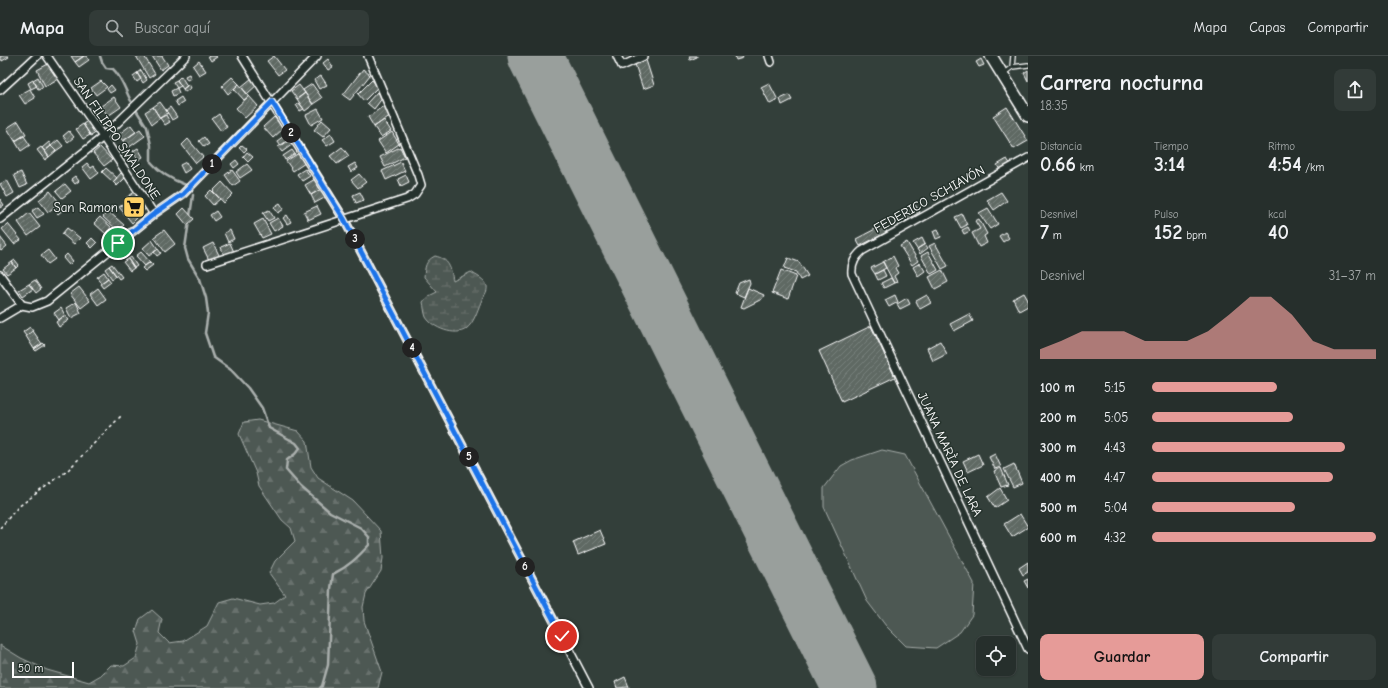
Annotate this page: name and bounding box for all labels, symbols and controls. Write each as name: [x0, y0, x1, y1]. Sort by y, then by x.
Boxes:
search box: [89, 10, 369, 46]
text: Mapa: [20, 17, 65, 39]
icon: search: [103, 17, 125, 39]
text: Buscar aquí: [135, 19, 210, 37]
text: Mapa: [1194, 19, 1227, 36]
text: Capas: [1249, 19, 1285, 36]
text: Compartir: [1307, 19, 1368, 36]
button: share: [1334, 69, 1376, 111]
text: Carrera nocturna: [1040, 70, 1204, 96]
street label: SAN FILIPPO SMALDONE: [70, 74, 164, 202]
text: 18:35: [1040, 98, 1068, 113]
pin: 2: [281, 123, 301, 143]
text: 2: [288, 126, 294, 139]
text: Distancia: [1040, 140, 1082, 153]
text: Tiempo: [1154, 140, 1189, 153]
text: Ritmo: [1268, 140, 1295, 153]
text: 0.66: [1040, 153, 1076, 176]
text: 3:14: [1154, 153, 1185, 176]
text: 4:54: [1268, 153, 1302, 176]
pin: 1: [202, 154, 222, 174]
text: 1: [210, 157, 214, 170]
street label: FEDERICO SCHIAVÓN: [870, 161, 987, 236]
text: km: [1076, 161, 1094, 174]
text: /km: [1302, 161, 1324, 174]
supermarket icon: San Ramon: [121, 194, 147, 220]
place label: San Ramon: [53, 200, 118, 215]
text: Desnivel: [1040, 208, 1078, 221]
text: Pulso: [1154, 208, 1179, 221]
text: kcal: [1268, 208, 1286, 221]
text: 7: [1040, 221, 1049, 244]
text: 152: [1154, 221, 1182, 244]
text: 40: [1268, 221, 1289, 244]
pin: [101, 226, 135, 260]
pin: 3: [345, 229, 365, 249]
text: m: [1049, 229, 1062, 242]
text: bpm: [1182, 229, 1207, 242]
icon: arrive: [107, 232, 129, 254]
text: 3: [352, 232, 358, 245]
text: Desnivel: [1040, 268, 1085, 283]
text: 31–37 m: [1329, 268, 1376, 283]
pin: 4: [402, 338, 422, 358]
text: 4: [409, 341, 415, 354]
text: 100 m: [1040, 380, 1075, 395]
text: 5:15: [1104, 380, 1126, 395]
street label: JUANA MARÌA DE LARA: [915, 389, 987, 519]
text: 200 m: [1040, 410, 1076, 425]
text: 5:05: [1104, 410, 1128, 425]
text: 300 m: [1040, 440, 1076, 455]
text: 4:43: [1104, 440, 1126, 455]
pin: 5: [459, 447, 479, 467]
text: 5: [466, 450, 472, 463]
text: 400 m: [1040, 470, 1076, 485]
text: 4:47: [1104, 470, 1125, 485]
text: 500 m: [1040, 500, 1077, 515]
text: 5:04: [1104, 500, 1128, 515]
text: 600 m: [1040, 530, 1077, 545]
text: 4:32: [1104, 530, 1126, 545]
pin: 6: [515, 557, 535, 577]
text: 6: [522, 560, 528, 573]
pin: [545, 619, 579, 653]
icon: check: [551, 625, 573, 647]
button: Guardar: [1040, 634, 1204, 680]
button: Compartir: [1212, 634, 1376, 680]
map controls: [976, 636, 1016, 676]
button: locate: [976, 636, 1016, 676]
scale bar: [12, 660, 74, 679]
text: 50 m: [18, 662, 43, 675]

